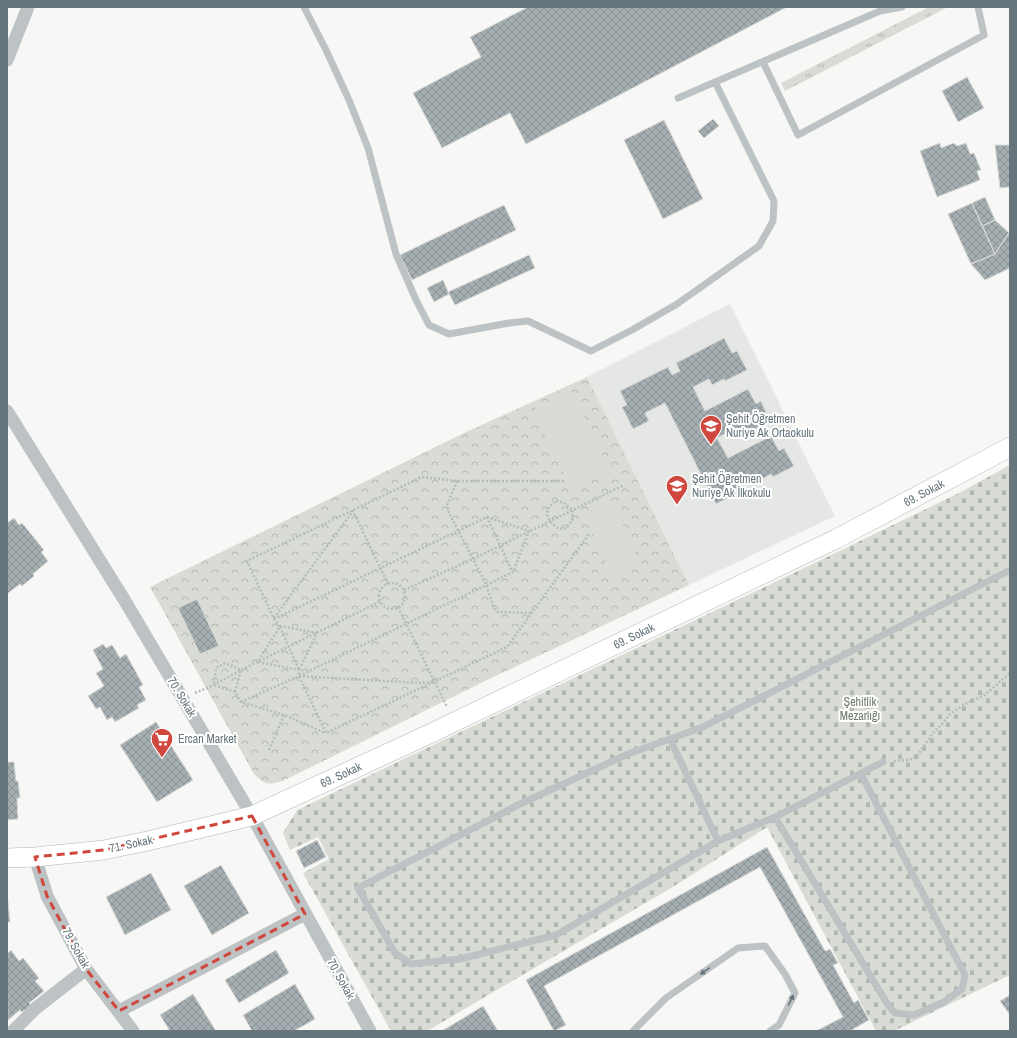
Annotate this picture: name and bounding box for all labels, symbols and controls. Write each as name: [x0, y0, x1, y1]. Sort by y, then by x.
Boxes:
place label: Şehit Öğretmen Nuriye Ak Ortaokulu: [726, 410, 814, 441]
school or university icon: Şehit Öğretmen Nuriye Ak Ortaokulu: [698, 413, 724, 446]
place label: Şehit Öğretmen Nuriye Ak İlkokulu: [692, 470, 771, 501]
school or university icon: Şehit Öğretmen Nuriye Ak İlkokulu: [664, 473, 690, 506]
street label: 69. Sokak: [901, 476, 947, 510]
street label: 69. Sokak: [611, 619, 657, 653]
street label: 70. Sokak: [164, 674, 200, 720]
park label: Şehitlik Mezarlığı: [840, 694, 880, 724]
supermarket icon: Ercan Market: [149, 726, 175, 759]
place label: Ercan Market: [178, 731, 237, 747]
street label: 69. Sokak: [318, 758, 364, 791]
street label: 71. Sokak: [108, 832, 154, 856]
street label: 79. Sokak: [58, 925, 94, 971]
street label: 70. Sokak: [323, 956, 359, 1002]
one-way arrow: [700, 967, 711, 975]
one-way arrow: [788, 994, 795, 1005]

